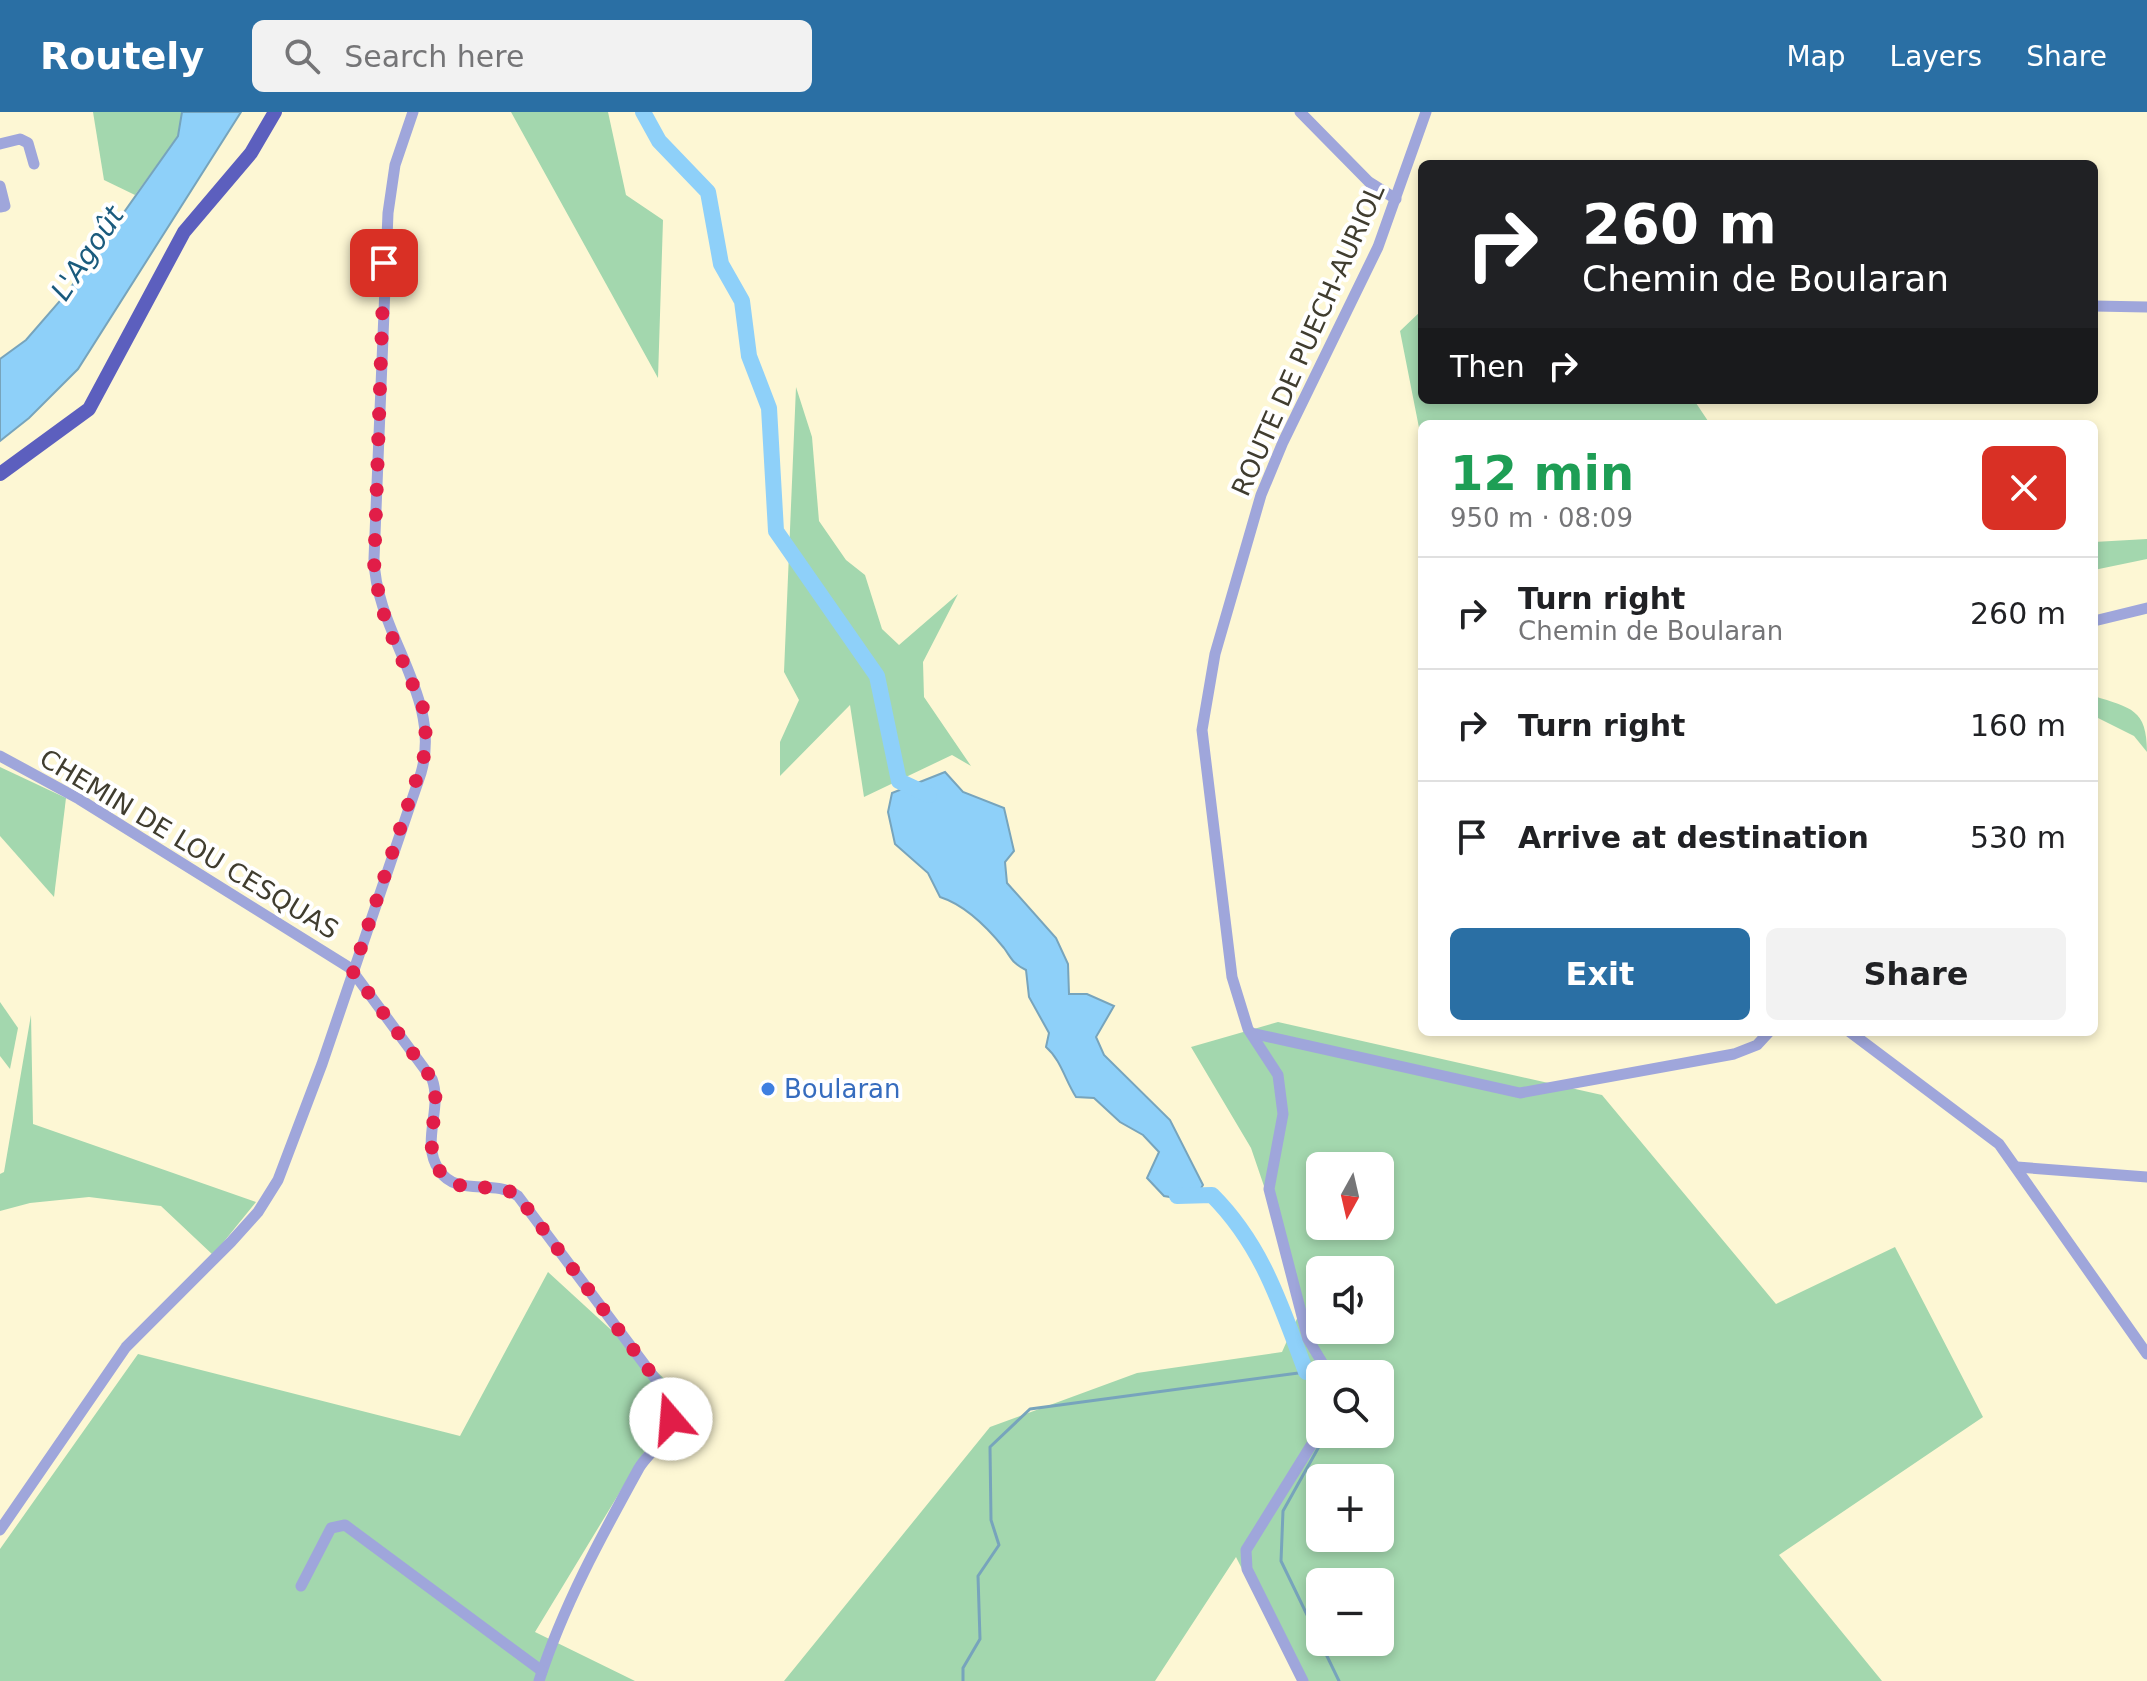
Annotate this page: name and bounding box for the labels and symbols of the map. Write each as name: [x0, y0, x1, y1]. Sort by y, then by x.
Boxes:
street label: ROUTE DE PUECH-AURIOL: [1226, 179, 1391, 500]
water label: L'Agoût: [44, 199, 131, 306]
pin: [350, 229, 418, 297]
street label: CHEMIN DE LOU CESQUAS: [34, 743, 344, 945]
place label: Boularan: [784, 1074, 900, 1104]
marker: Boularan: [759, 1080, 777, 1098]
north arrow: [1306, 1152, 1394, 1240]
position arrow: [629, 1377, 713, 1461]

